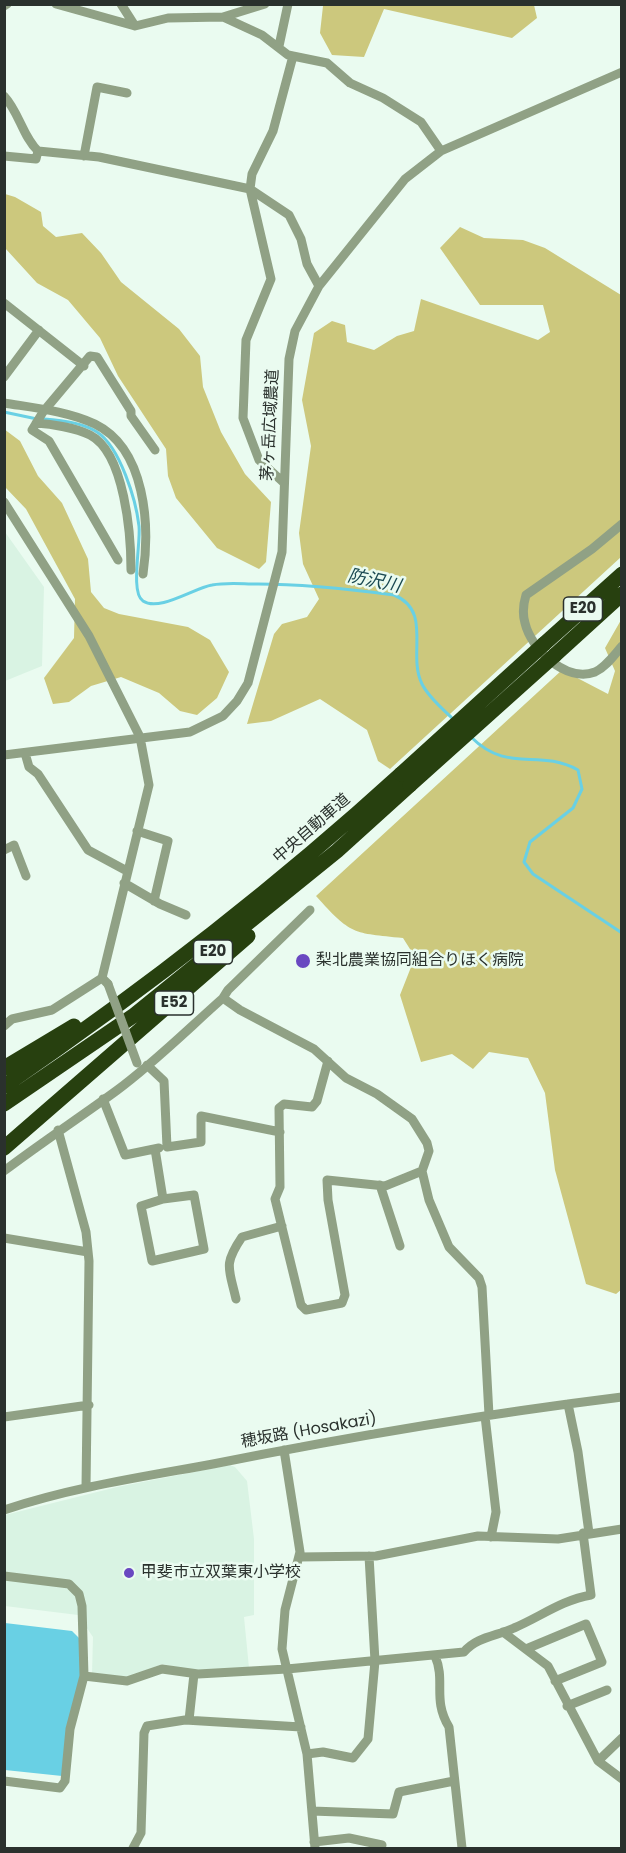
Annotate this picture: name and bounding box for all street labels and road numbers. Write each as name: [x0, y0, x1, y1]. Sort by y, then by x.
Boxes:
street label: 茅ヶ岳広域農道: [258, 369, 284, 481]
road number: E20: [564, 597, 602, 621]
street label: 中央自動車道: [269, 790, 355, 868]
road number: E20: [194, 940, 232, 964]
road number: E52: [154, 991, 194, 1015]
street label: 穂坂路 (Hosakazi): [240, 1410, 378, 1452]

